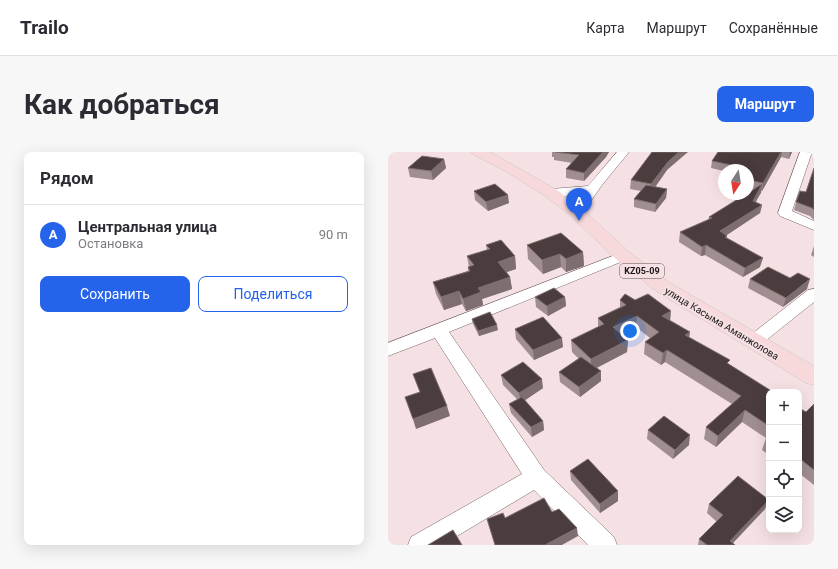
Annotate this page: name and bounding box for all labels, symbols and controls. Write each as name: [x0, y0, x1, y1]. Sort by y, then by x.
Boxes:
text: Trailo: [20, 16, 69, 39]
text: Карта: [586, 20, 625, 36]
text: Маршрут: [647, 20, 707, 36]
text: Сохранённые: [729, 20, 818, 36]
button: Маршрут: [717, 86, 814, 122]
text: Как добраться: [24, 88, 220, 121]
north arrow: [718, 164, 754, 200]
text: Рядом: [40, 168, 94, 188]
pin: A: [566, 188, 592, 221]
text: Центральная улица: [78, 218, 217, 236]
text: A: [49, 227, 57, 242]
text: 90 m: [319, 227, 348, 242]
text: Остановка: [78, 236, 143, 251]
road number: KZ05-09: [620, 264, 664, 278]
button: Сохранить: [40, 276, 190, 312]
button: Поделиться: [198, 276, 348, 312]
street label: улица Касыма Аманжолова: [663, 285, 781, 362]
your location: [620, 321, 640, 341]
map controls: [766, 389, 802, 533]
button: +: [766, 389, 802, 425]
button: −: [766, 425, 802, 461]
button: locate: [766, 461, 802, 497]
button: layers: [766, 497, 802, 533]

